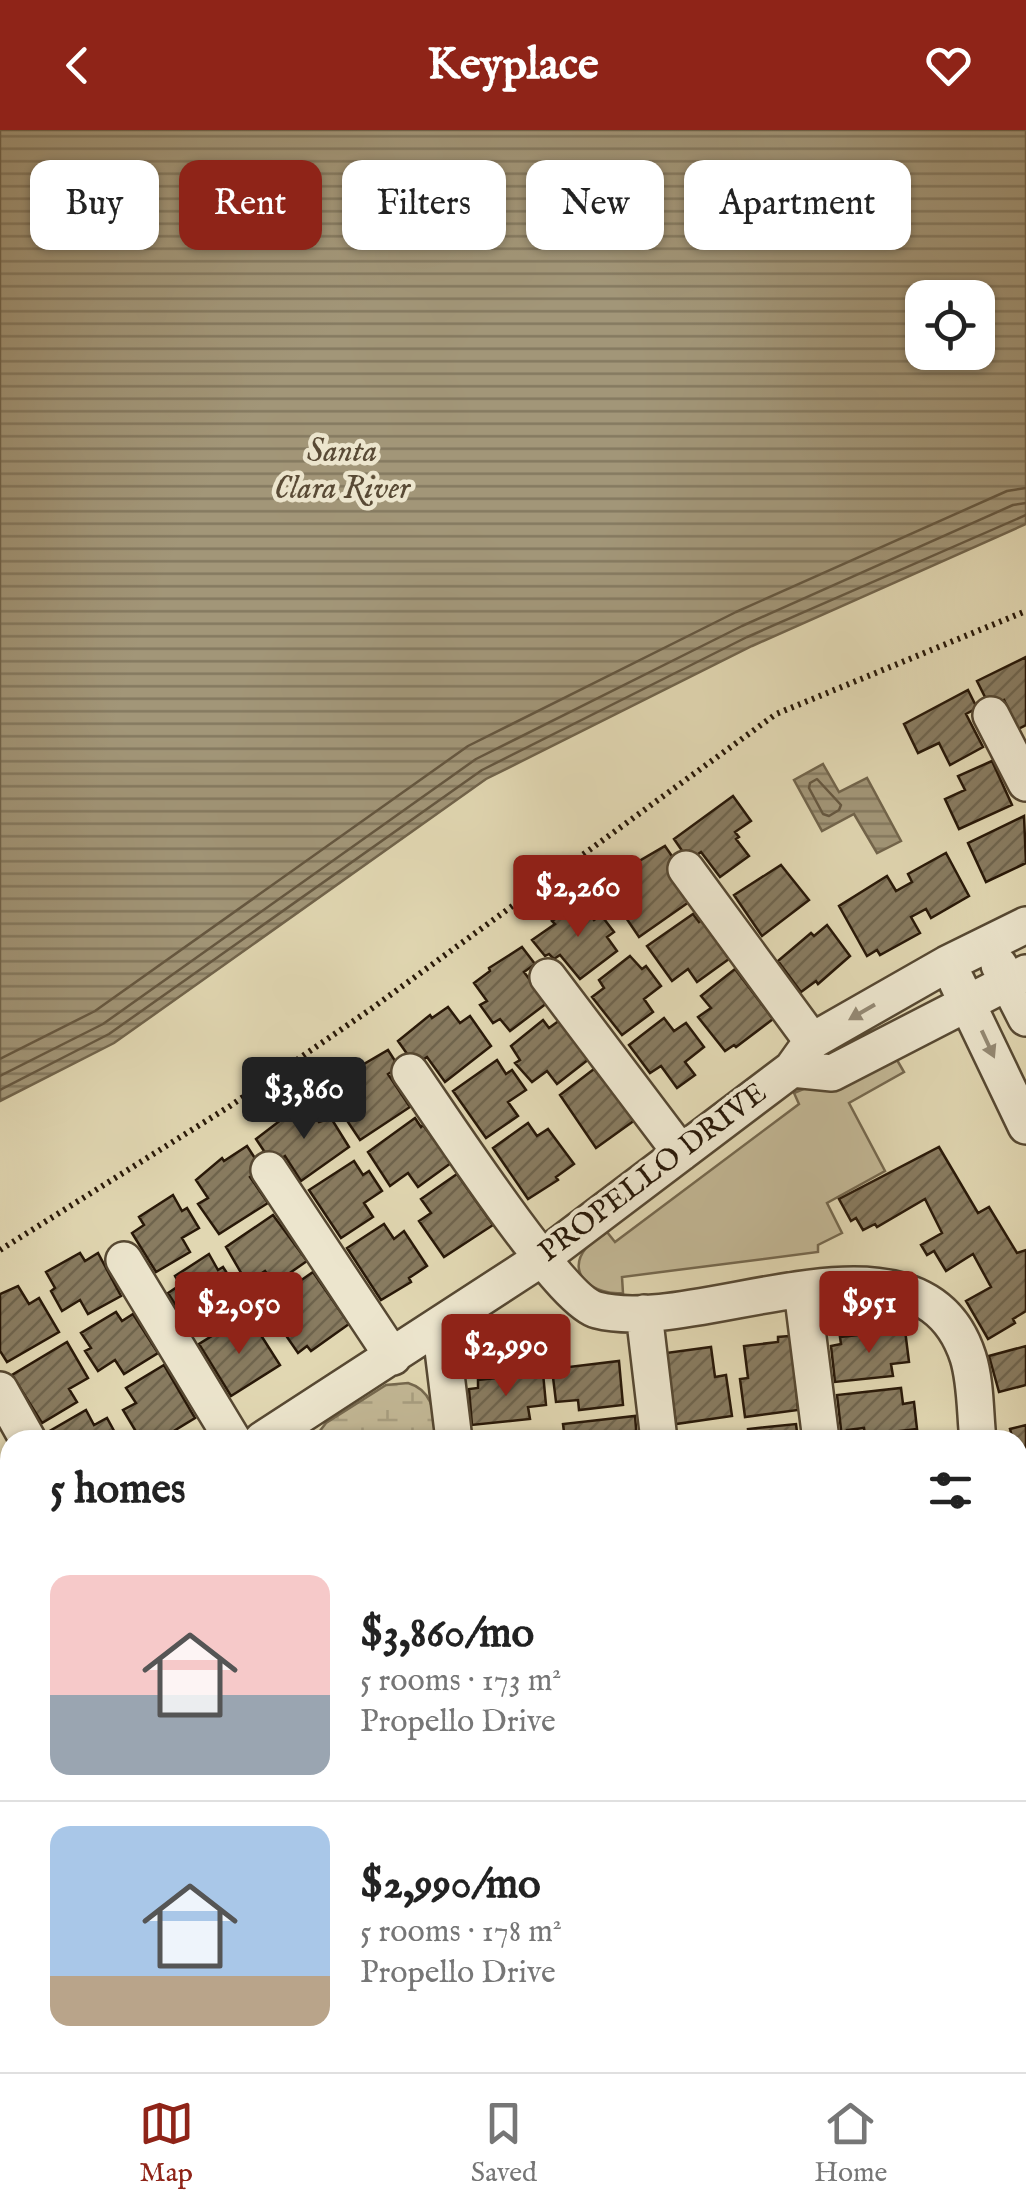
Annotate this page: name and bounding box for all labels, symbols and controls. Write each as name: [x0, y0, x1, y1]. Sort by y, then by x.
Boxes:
text: Keyplace: [427, 37, 599, 94]
icon: back: [50, 38, 105, 93]
icon: heart: [921, 38, 976, 93]
chip: Buy: [30, 160, 159, 250]
chip: Rent: [179, 160, 322, 250]
chip: Filters: [342, 160, 506, 250]
chip: New: [526, 160, 664, 250]
chip: Apartment: [684, 160, 911, 250]
map controls: [905, 280, 995, 370]
button: locate: [905, 280, 995, 370]
water label: Santa Clara River: [274, 432, 412, 510]
pin: $2,260: [497, 855, 659, 940]
text: $2,260: [535, 867, 621, 908]
one-way arrow: [848, 1004, 877, 1021]
one-way arrow: [980, 1030, 997, 1059]
pin: $3,860: [223, 1057, 385, 1142]
text: $3,860: [264, 1069, 344, 1110]
street label: PROPELLO DRIVE: [531, 1075, 775, 1271]
pin: $951: [810, 1271, 928, 1356]
pin: $2,050: [158, 1272, 320, 1357]
text: $951: [841, 1283, 897, 1324]
text: $2,050: [197, 1284, 281, 1325]
pin: $2,990: [425, 1314, 587, 1399]
text: $2,990: [464, 1326, 548, 1367]
icon: filters: [923, 1463, 978, 1518]
text: 5 homes: [50, 1464, 186, 1517]
text: $3,860/mo: [360, 1608, 534, 1661]
icon: home: [130, 1615, 250, 1735]
text: 5 rooms · 173 m²: [360, 1661, 561, 1702]
text: Propello Drive: [360, 1702, 556, 1743]
text: $2,990/mo: [360, 1859, 541, 1912]
icon: home: [130, 1866, 250, 1986]
text: 5 rooms · 178 m²: [360, 1912, 562, 1953]
text: Propello Drive: [360, 1953, 556, 1994]
tab: Map: [139, 2096, 194, 2191]
tab: Saved: [471, 2096, 537, 2191]
tab: Home: [814, 2096, 887, 2191]

